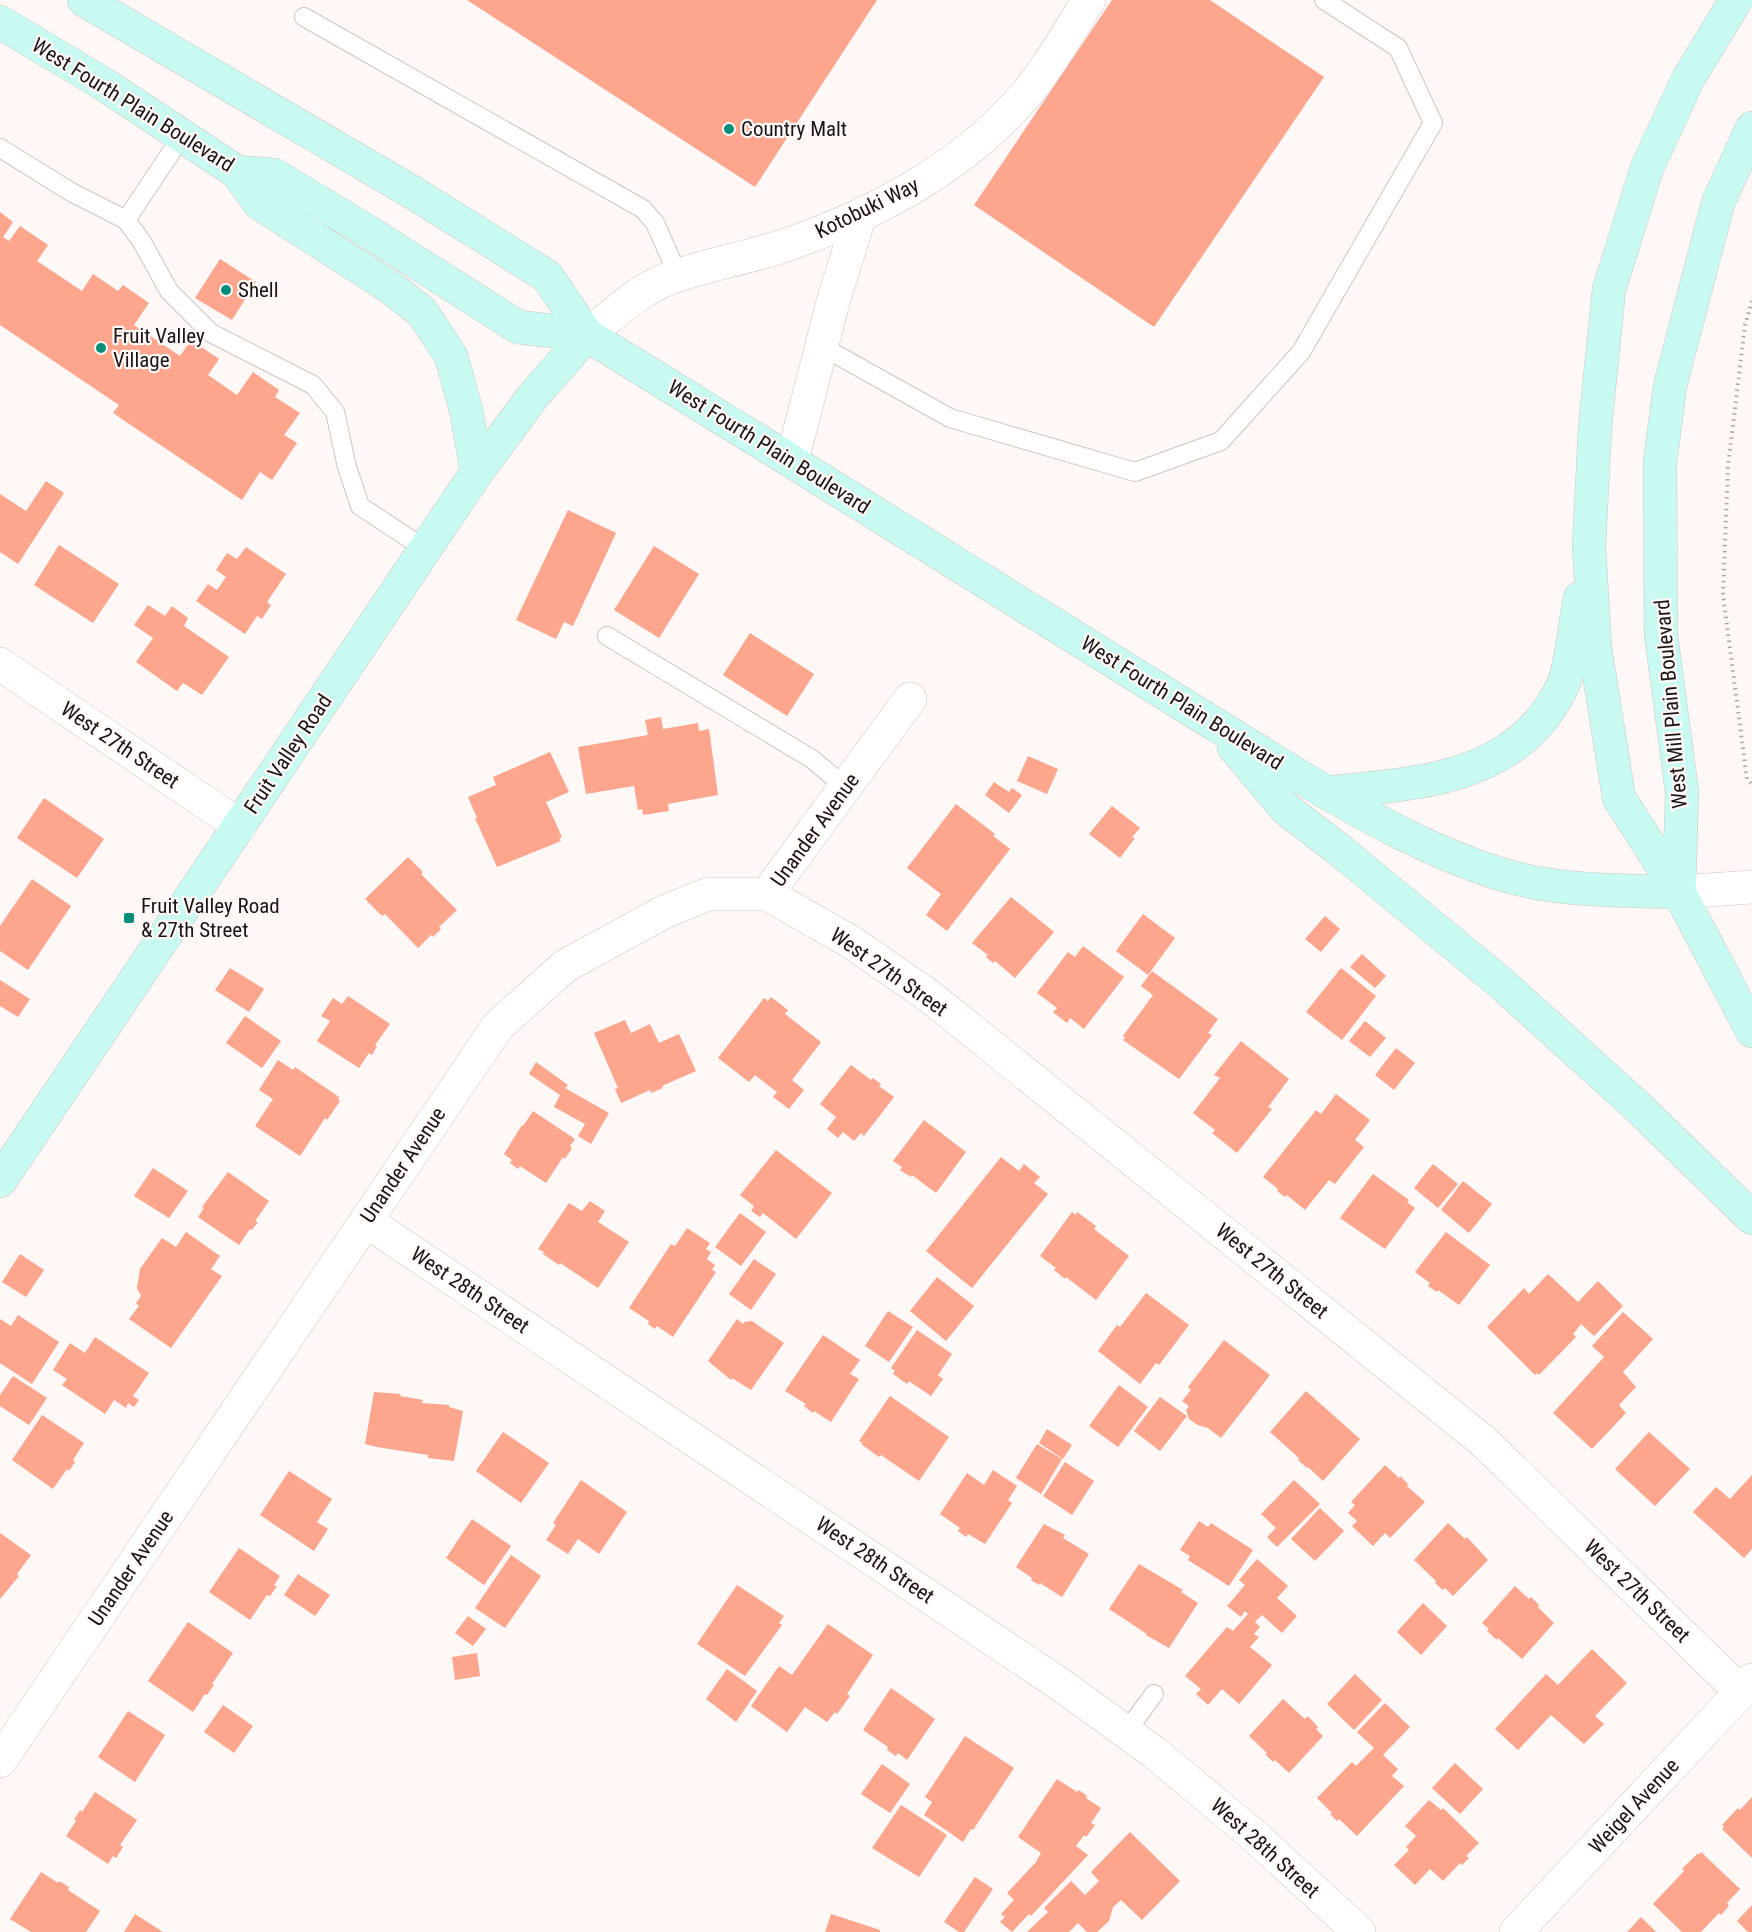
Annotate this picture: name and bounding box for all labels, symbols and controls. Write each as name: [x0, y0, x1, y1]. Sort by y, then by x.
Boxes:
street label: West Fourth Plain Boulevard: [28, 33, 238, 177]
place label: Country Malt: [741, 117, 847, 141]
marker: Country Malt: [722, 122, 736, 136]
street label: Kotobuki Way: [811, 173, 923, 243]
place label: Shell: [238, 278, 279, 302]
marker: Shell: [219, 283, 233, 297]
place label: Fruit Valley Village: [113, 324, 205, 372]
marker: Fruit Valley Village: [94, 341, 108, 355]
street label: West Fourth Plain Boulevard: [664, 375, 874, 519]
street label: West Mill Plain Boulevard: [1650, 598, 1692, 810]
street label: West Fourth Plain Boulevard: [1077, 631, 1287, 775]
street label: Fruit Valley Road: [239, 690, 337, 818]
street label: West 27th Street: [56, 697, 184, 793]
street label: Unander Avenue: [766, 769, 864, 891]
place label: Fruit Valley Road & 27th Street: [141, 894, 280, 942]
marker: Fruit Valley Road & 27th Street: [122, 911, 136, 925]
street label: West 27th Street: [826, 923, 952, 1021]
street label: Unander Avenue: [356, 1103, 451, 1227]
street label: West 27th Street: [1211, 1218, 1333, 1324]
street label: West 28th Street: [406, 1242, 534, 1338]
street label: Unander Avenue: [84, 1506, 179, 1630]
street label: West 28th Street: [811, 1512, 939, 1608]
street label: West 27th Street: [1579, 1535, 1695, 1647]
street label: Weigel Avenue: [1584, 1754, 1684, 1858]
street label: West 28th Street: [1206, 1793, 1324, 1903]

